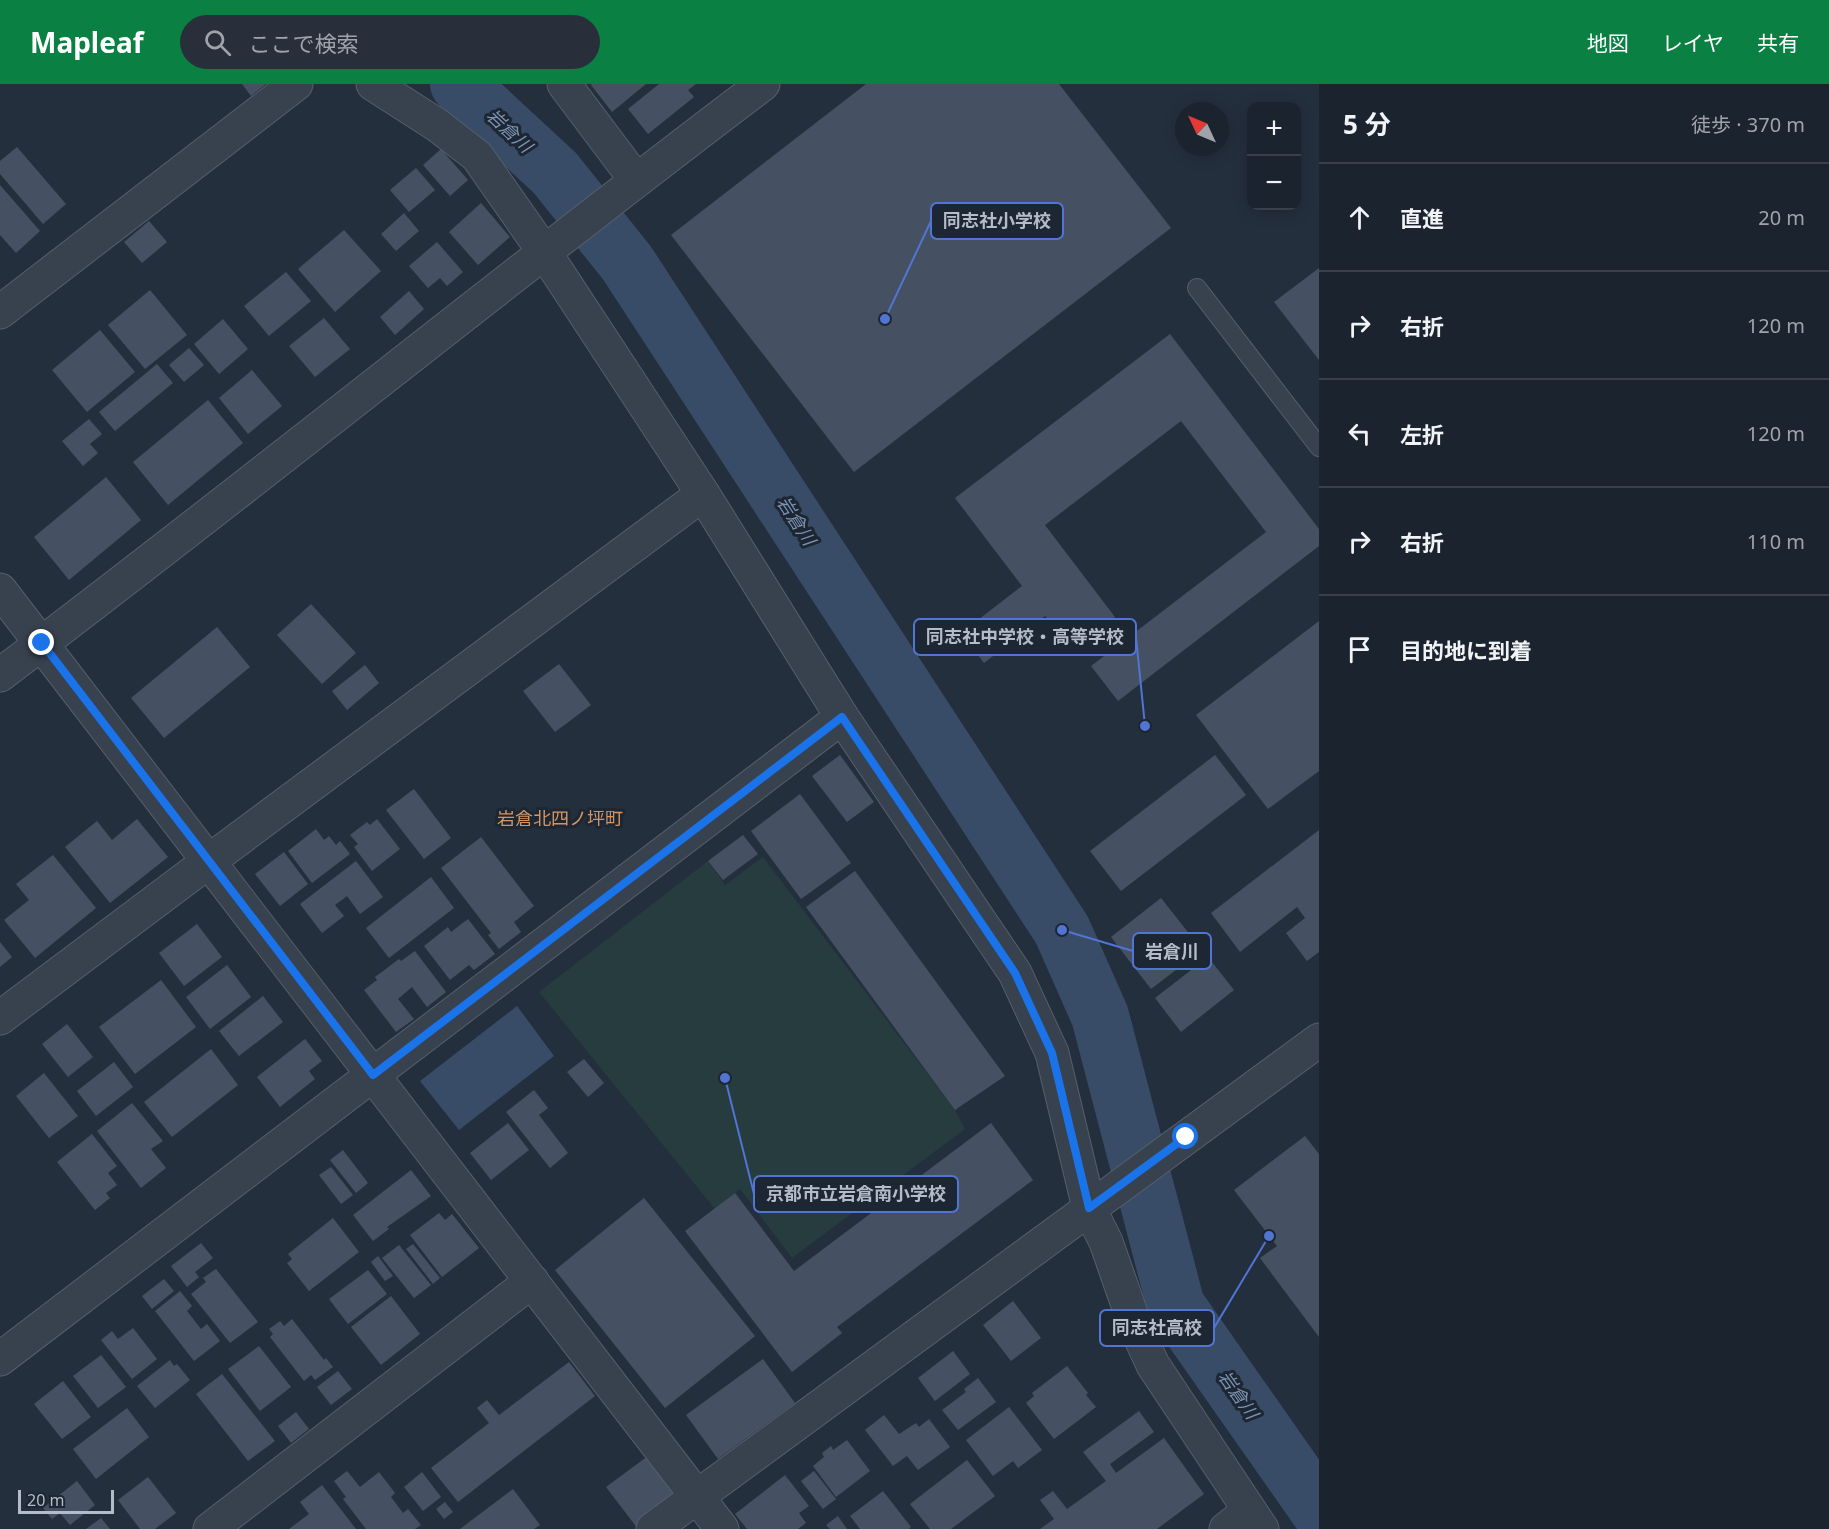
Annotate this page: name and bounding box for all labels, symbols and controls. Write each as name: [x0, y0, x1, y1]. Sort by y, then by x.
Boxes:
search box: [180, 15, 600, 69]
text: Mapleaf: [30, 23, 144, 61]
icon: search: [201, 26, 234, 59]
text: ここで検索: [249, 28, 359, 58]
text: 地図: [1587, 29, 1629, 57]
text: レイヤ: [1662, 29, 1724, 57]
text: 共有: [1757, 29, 1799, 57]
north arrow: [1175, 102, 1229, 156]
map controls: [1247, 102, 1301, 210]
button: +: [1247, 102, 1301, 156]
water label: 岩倉川: [482, 103, 539, 159]
text: 5 分: [1343, 106, 1391, 142]
text: 徒歩 · 370 m: [1691, 111, 1805, 138]
button: −: [1247, 156, 1301, 210]
icon: ahead: [1343, 201, 1376, 234]
callout: 同志社小学校: [931, 203, 1063, 239]
text: 直進: [1400, 203, 1444, 233]
text: 20 m: [1758, 204, 1805, 231]
text: 同志社小学校: [943, 208, 1051, 232]
icon: right: [1343, 309, 1376, 342]
text: 右折: [1400, 311, 1444, 341]
text: 120 m: [1747, 312, 1805, 339]
icon: left: [1343, 417, 1376, 450]
text: 左折: [1400, 419, 1444, 449]
text: 120 m: [1747, 420, 1805, 447]
water label: 岩倉川: [772, 491, 823, 551]
icon: right: [1343, 525, 1376, 558]
text: 右折: [1400, 527, 1444, 557]
text: 110 m: [1747, 528, 1805, 555]
callout: 同志社中学校・高等学校: [914, 619, 1136, 655]
text: 同志社中学校・高等学校: [926, 624, 1124, 648]
route end: [28, 629, 54, 655]
icon: arrive: [1343, 633, 1376, 666]
text: 目的地に到着: [1400, 635, 1532, 665]
district label: 岩倉北四ノ坪町: [497, 806, 623, 830]
callout: 岩倉川: [1133, 933, 1211, 969]
text: 岩倉川: [1145, 939, 1199, 963]
route start: [1172, 1123, 1198, 1149]
callout: 京都市立岩倉南小学校: [754, 1176, 958, 1212]
text: 京都市立岩倉南小学校: [766, 1181, 946, 1205]
callout: 同志社高校: [1100, 1310, 1214, 1346]
text: 同志社高校: [1112, 1315, 1202, 1339]
water label: 岩倉川: [1214, 1365, 1265, 1425]
scale bar: [18, 1487, 114, 1514]
text: 20 m: [27, 1489, 64, 1511]

